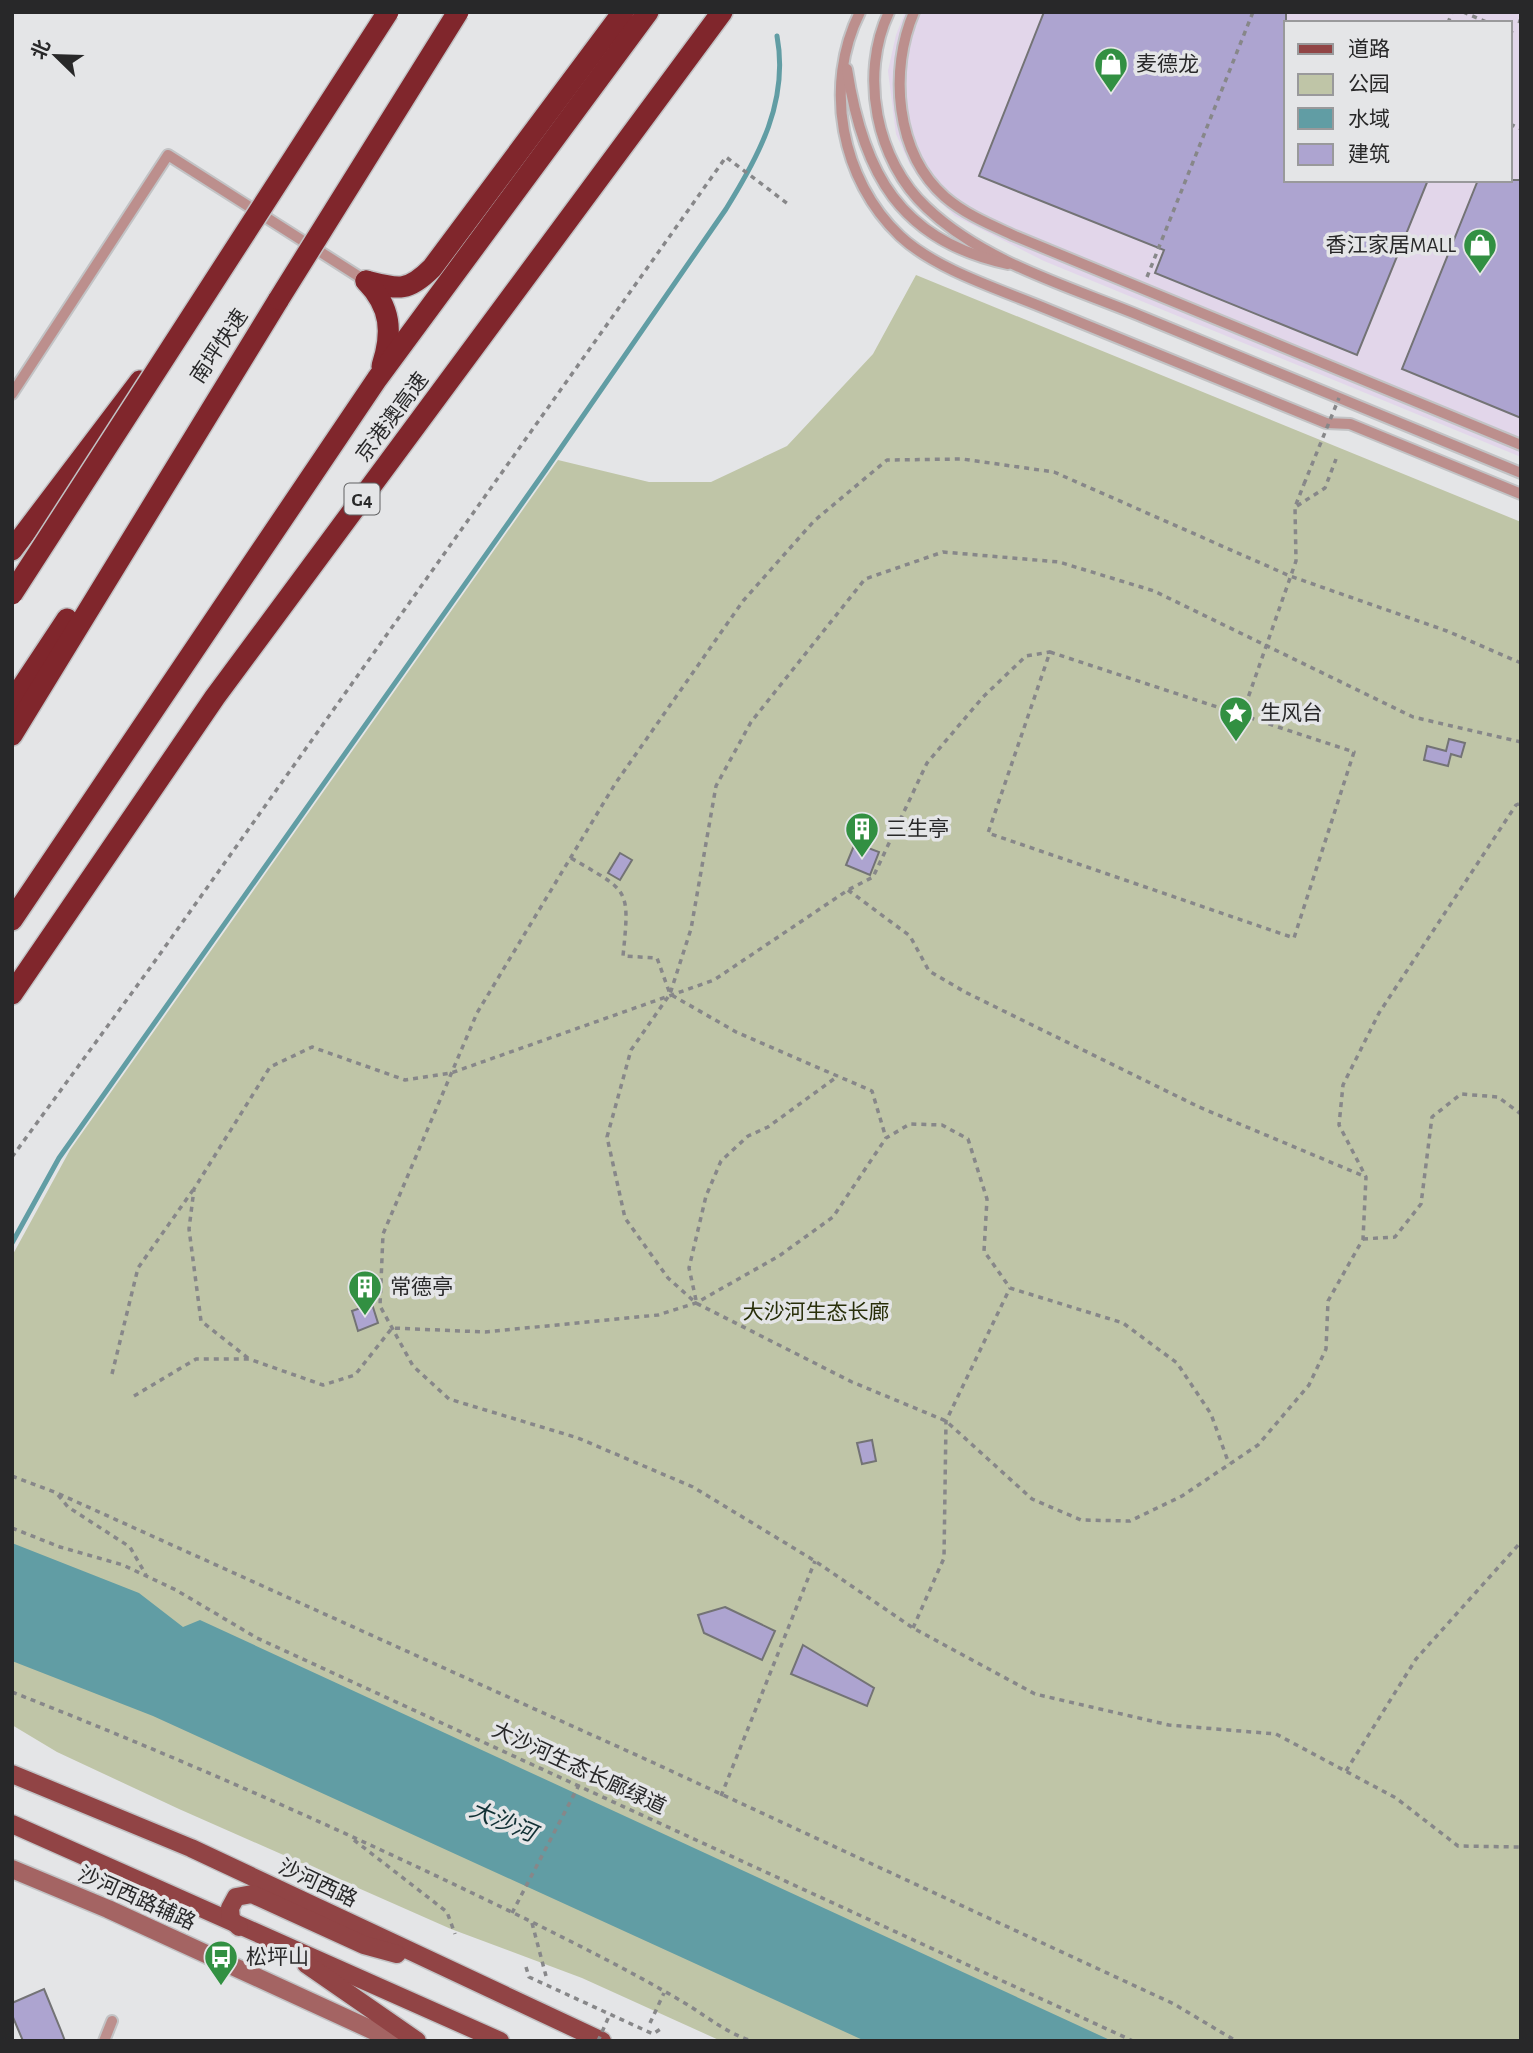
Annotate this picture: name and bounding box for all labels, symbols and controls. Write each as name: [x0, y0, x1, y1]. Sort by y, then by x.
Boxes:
north arrow: [21, 21, 91, 91]
legend: [1284, 21, 1512, 182]
text: 北: [28, 37, 54, 62]
text: 道路: [1348, 38, 1390, 60]
shop icon: 麦德龙: [1092, 45, 1130, 94]
place label: 麦德龙: [1136, 53, 1199, 75]
text: 公园: [1348, 73, 1390, 95]
text: 水域: [1348, 108, 1390, 130]
text: 建筑: [1348, 143, 1390, 165]
shop icon: 香江家居MALL: [1461, 226, 1499, 275]
place label: 香江家居MALL: [1326, 234, 1456, 256]
street label: 南坪快速: [186, 305, 252, 387]
street label: 京港澳高速: [352, 368, 432, 466]
road number: G4: [344, 484, 380, 514]
place icon: 生风台: [1217, 694, 1255, 743]
place label: 生风台: [1260, 702, 1323, 724]
building icon: 三生亭: [843, 810, 881, 859]
place label: 三生亭: [886, 818, 949, 840]
building icon: 常德亭: [346, 1268, 384, 1317]
place label: 常德亭: [390, 1276, 453, 1298]
park label: 大沙河生态长廊: [743, 1301, 890, 1323]
street label: 大沙河生态长廊绿道: [489, 1718, 669, 1818]
water label: 大沙河: [466, 1796, 543, 1848]
street label: 沙河西路: [275, 1855, 361, 1911]
street label: 沙河西路辅路: [75, 1862, 199, 1934]
bus stop icon: 松坪山: [202, 1938, 240, 1987]
place label: 松坪山: [246, 1946, 309, 1968]

